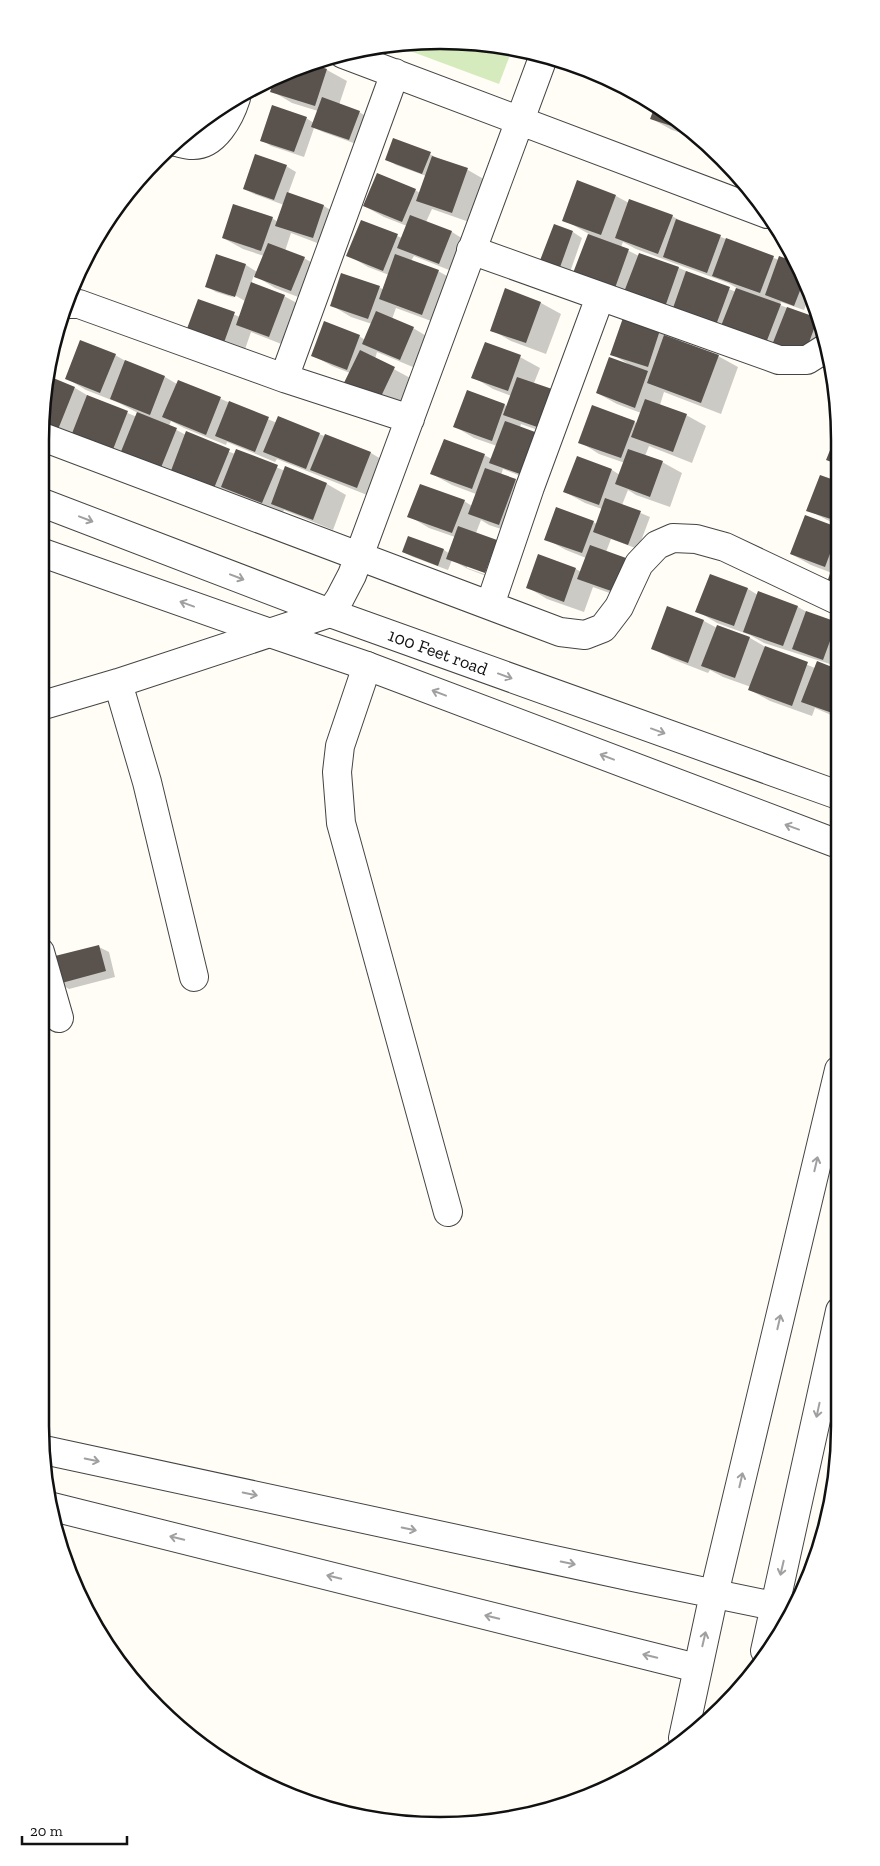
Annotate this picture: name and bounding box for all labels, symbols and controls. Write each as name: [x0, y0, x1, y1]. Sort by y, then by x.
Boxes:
one-way arrow: [77, 515, 93, 524]
one-way arrow: [229, 573, 244, 583]
one-way arrow: [180, 599, 195, 608]
street label: 100 Feet road: [385, 624, 491, 680]
one-way arrow: [497, 672, 512, 681]
one-way arrow: [432, 688, 447, 697]
one-way arrow: [650, 727, 665, 736]
one-way arrow: [600, 752, 616, 761]
one-way arrow: [785, 822, 801, 831]
one-way arrow: [812, 1157, 821, 1173]
one-way arrow: [775, 1315, 784, 1331]
one-way arrow: [813, 1401, 822, 1417]
one-way arrow: [83, 1456, 99, 1465]
one-way arrow: [737, 1473, 746, 1489]
one-way arrow: [242, 1490, 258, 1499]
one-way arrow: [401, 1525, 417, 1534]
one-way arrow: [169, 1533, 185, 1542]
one-way arrow: [560, 1559, 576, 1568]
one-way arrow: [777, 1560, 786, 1576]
one-way arrow: [327, 1572, 343, 1582]
one-way arrow: [484, 1612, 500, 1621]
one-way arrow: [700, 1631, 709, 1647]
one-way arrow: [642, 1651, 658, 1660]
scale bar: [22, 1814, 128, 1846]
text: 20 m: [30, 1822, 63, 1840]

